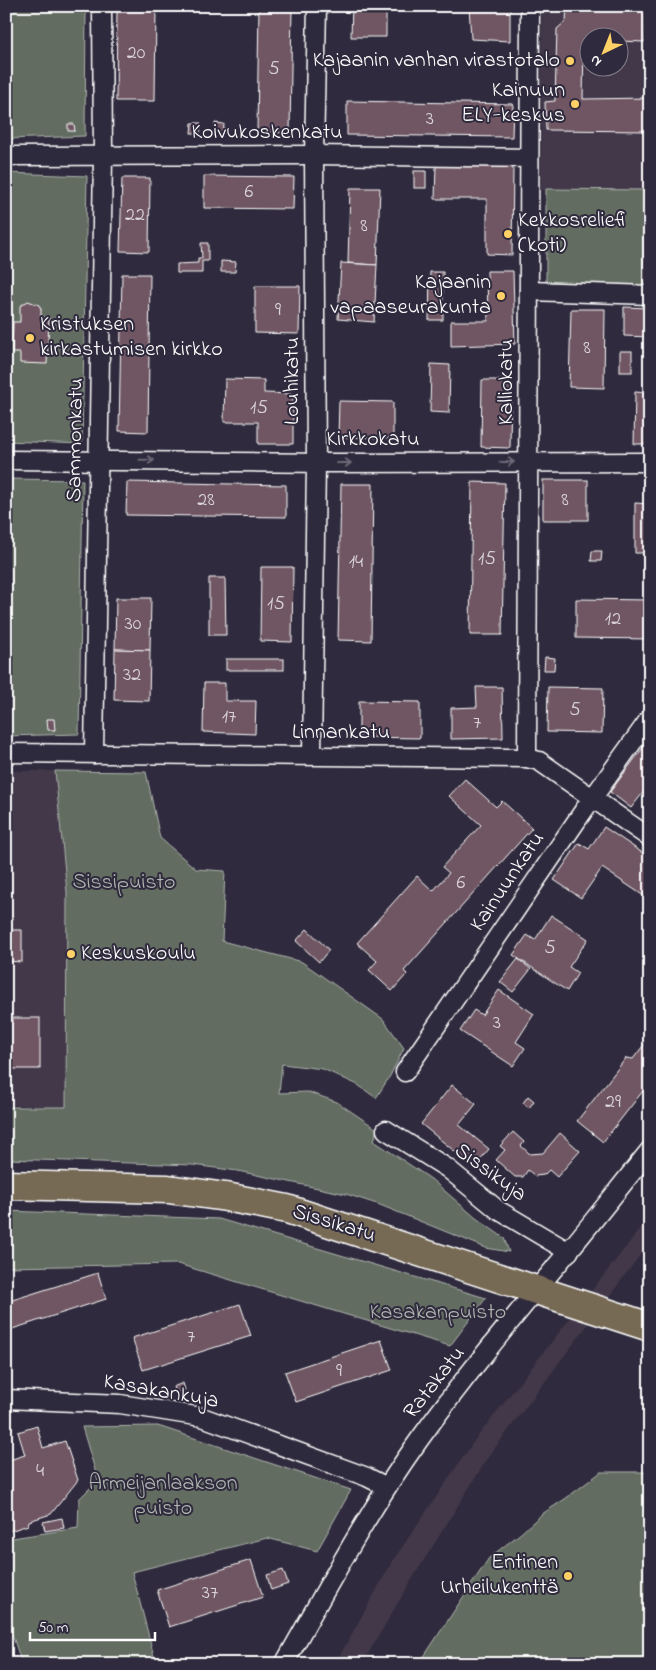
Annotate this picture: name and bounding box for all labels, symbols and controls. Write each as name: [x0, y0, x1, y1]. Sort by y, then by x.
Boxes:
north arrow: [578, 28, 628, 78]
house number: 20: [127, 39, 146, 68]
place label: Kajaanin vanhan virastotalo: [313, 45, 560, 77]
text: N: [586, 50, 607, 71]
house number: 5: [268, 55, 280, 84]
marker: Kajaanin vanhan virastotalo: [564, 55, 576, 67]
place label: Kainuun ELY-keskus: [461, 75, 565, 132]
marker: Kainuun ELY-keskus: [569, 98, 581, 110]
house number: 3: [426, 105, 434, 134]
street label: Koivukoskenkatu: [191, 117, 343, 149]
house number: 6: [245, 178, 254, 207]
house number: 22: [125, 201, 145, 230]
place label: Kekkosreliefi (koti): [518, 205, 629, 262]
house number: 8: [360, 212, 368, 241]
marker: Kekkosreliefi (koti): [502, 228, 514, 240]
place label: Kajaanin vapaaseurakunta: [330, 267, 491, 324]
marker: Kajaanin vapaaseurakunta: [495, 290, 507, 302]
house number: 9: [275, 296, 281, 325]
place label: Kristuksen kirkastumisen kirkko: [40, 309, 223, 366]
marker: Kristuksen kirkastumisen kirkko: [24, 332, 36, 344]
house number: 8: [583, 334, 591, 363]
street label: Louhikatu: [277, 337, 309, 425]
street label: Kalliokatu: [491, 339, 523, 425]
street label: Sammonkatu: [59, 378, 93, 502]
house number: 15: [250, 394, 268, 423]
street label: Kirkkokatu: [327, 424, 419, 456]
one-way arrow: [138, 456, 154, 465]
one-way arrow: [498, 457, 514, 467]
one-way arrow: [336, 458, 352, 468]
house number: 28: [197, 486, 215, 515]
house number: 8: [561, 486, 569, 515]
house number: 15: [478, 545, 496, 574]
house number: 14: [349, 548, 363, 577]
house number: 15: [267, 590, 285, 619]
house number: 12: [605, 605, 621, 634]
house number: 30: [125, 610, 142, 639]
house number: 32: [123, 661, 141, 690]
house number: 5: [569, 696, 581, 725]
house number: 17: [222, 703, 236, 732]
house number: 7: [473, 709, 481, 738]
street label: Linnankatu: [292, 717, 390, 749]
street label: Kainuunkatu: [463, 826, 553, 938]
park label: Sissipuisto: [73, 867, 175, 899]
house number: 6: [457, 869, 466, 898]
house number: 5: [544, 934, 556, 963]
place label: Keskuskoulu: [81, 938, 196, 970]
marker: Keskuskoulu: [65, 948, 77, 960]
house number: 3: [493, 1009, 501, 1038]
house number: 29: [605, 1088, 621, 1117]
street label: Sissikuja: [447, 1136, 533, 1210]
street label: Sissikatu: [288, 1196, 380, 1252]
park label: Kasakanpuisto: [370, 1297, 506, 1329]
house number: 7: [187, 1323, 195, 1352]
street label: Ratakatu: [396, 1340, 474, 1426]
house number: 9: [336, 1357, 342, 1386]
street label: Kasakankuja: [101, 1366, 221, 1418]
house number: 4: [36, 1457, 44, 1486]
park label: Armeijanlaakson puisto: [89, 1468, 237, 1525]
place label: Entinen Urheilukenttä: [441, 1547, 558, 1604]
marker: Entinen Urheilukenttä: [562, 1570, 574, 1582]
house number: 37: [202, 1579, 218, 1608]
scale bar: [30, 1610, 155, 1642]
text: 50 m: [38, 1617, 69, 1639]

